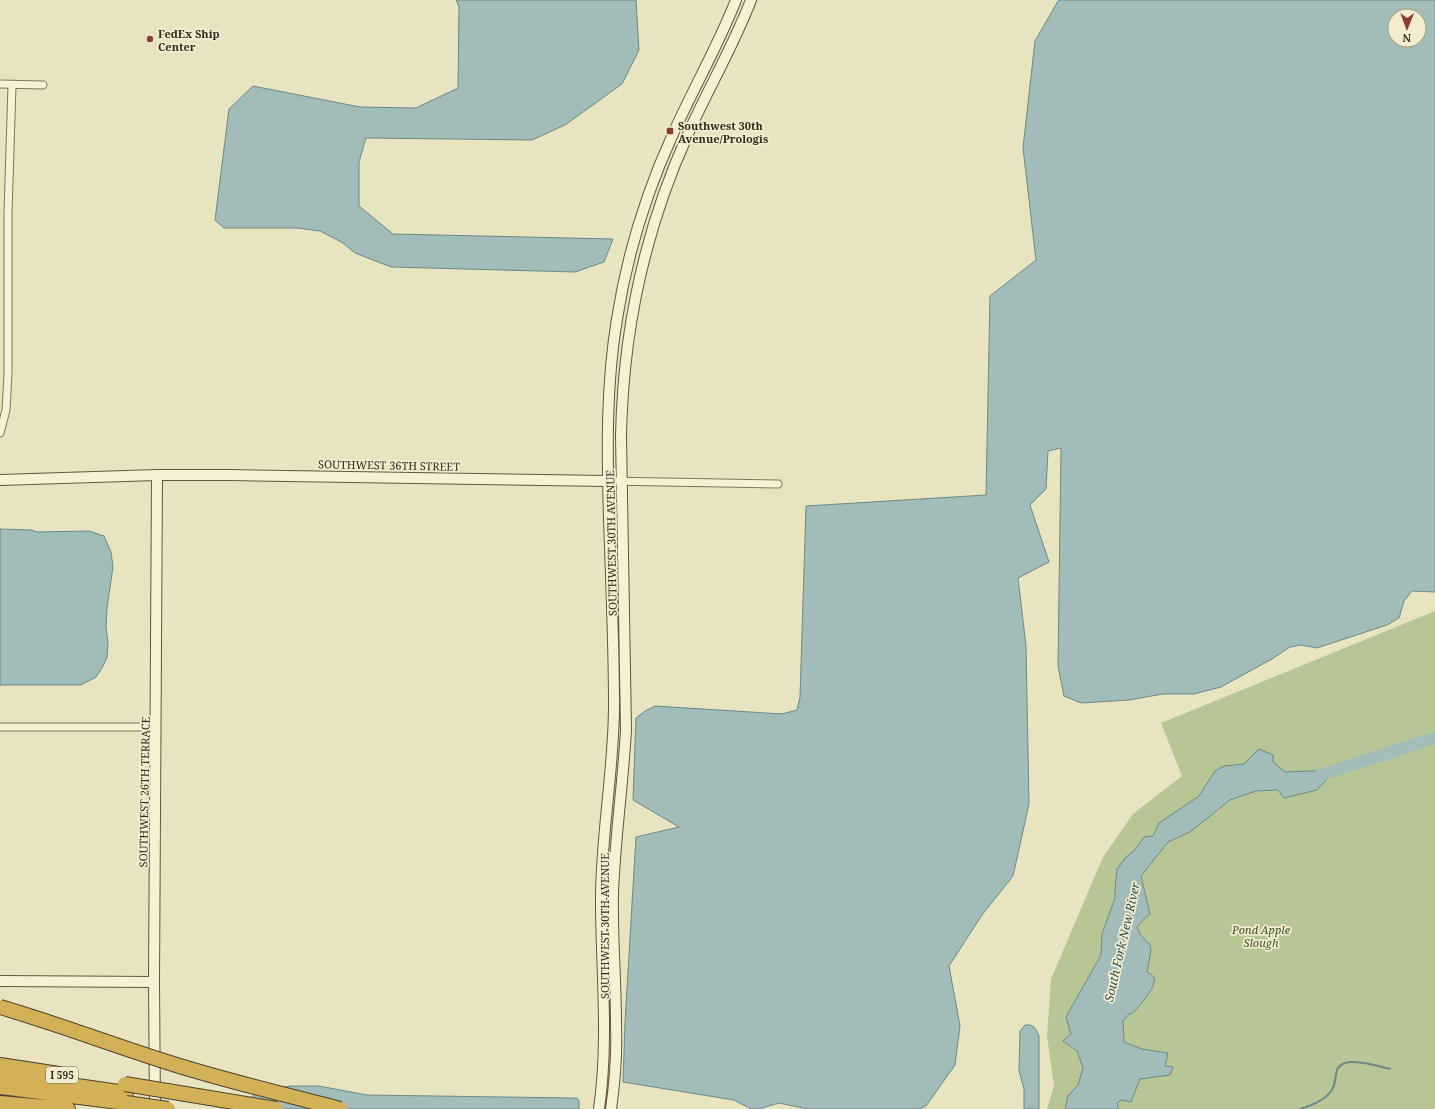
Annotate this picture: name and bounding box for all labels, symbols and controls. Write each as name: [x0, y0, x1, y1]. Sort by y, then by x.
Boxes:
north arrow: [1387, 8, 1427, 48]
place label: FedEx Ship Center: [158, 26, 220, 54]
text: N: [1402, 31, 1411, 46]
marker: FedEx Ship Center: [145, 34, 155, 44]
place label: Southwest 30th Avenue/Prologis: [678, 118, 768, 146]
marker: Southwest 30th Avenue/Prologis: [665, 126, 675, 136]
street label: SOUTHWEST 36TH STREET: [318, 456, 460, 474]
street label: SOUTHWEST 30TH AVENUE: [602, 470, 620, 616]
street label: SOUTHWEST 26TH TERRACE: [135, 716, 153, 868]
street label: SOUTHWEST 30TH AVENUE: [597, 853, 612, 999]
water label: South Fork New River: [1100, 880, 1144, 1003]
park label: Pond Apple Slough: [1231, 922, 1291, 950]
road number: I 595: [46, 1067, 78, 1083]

